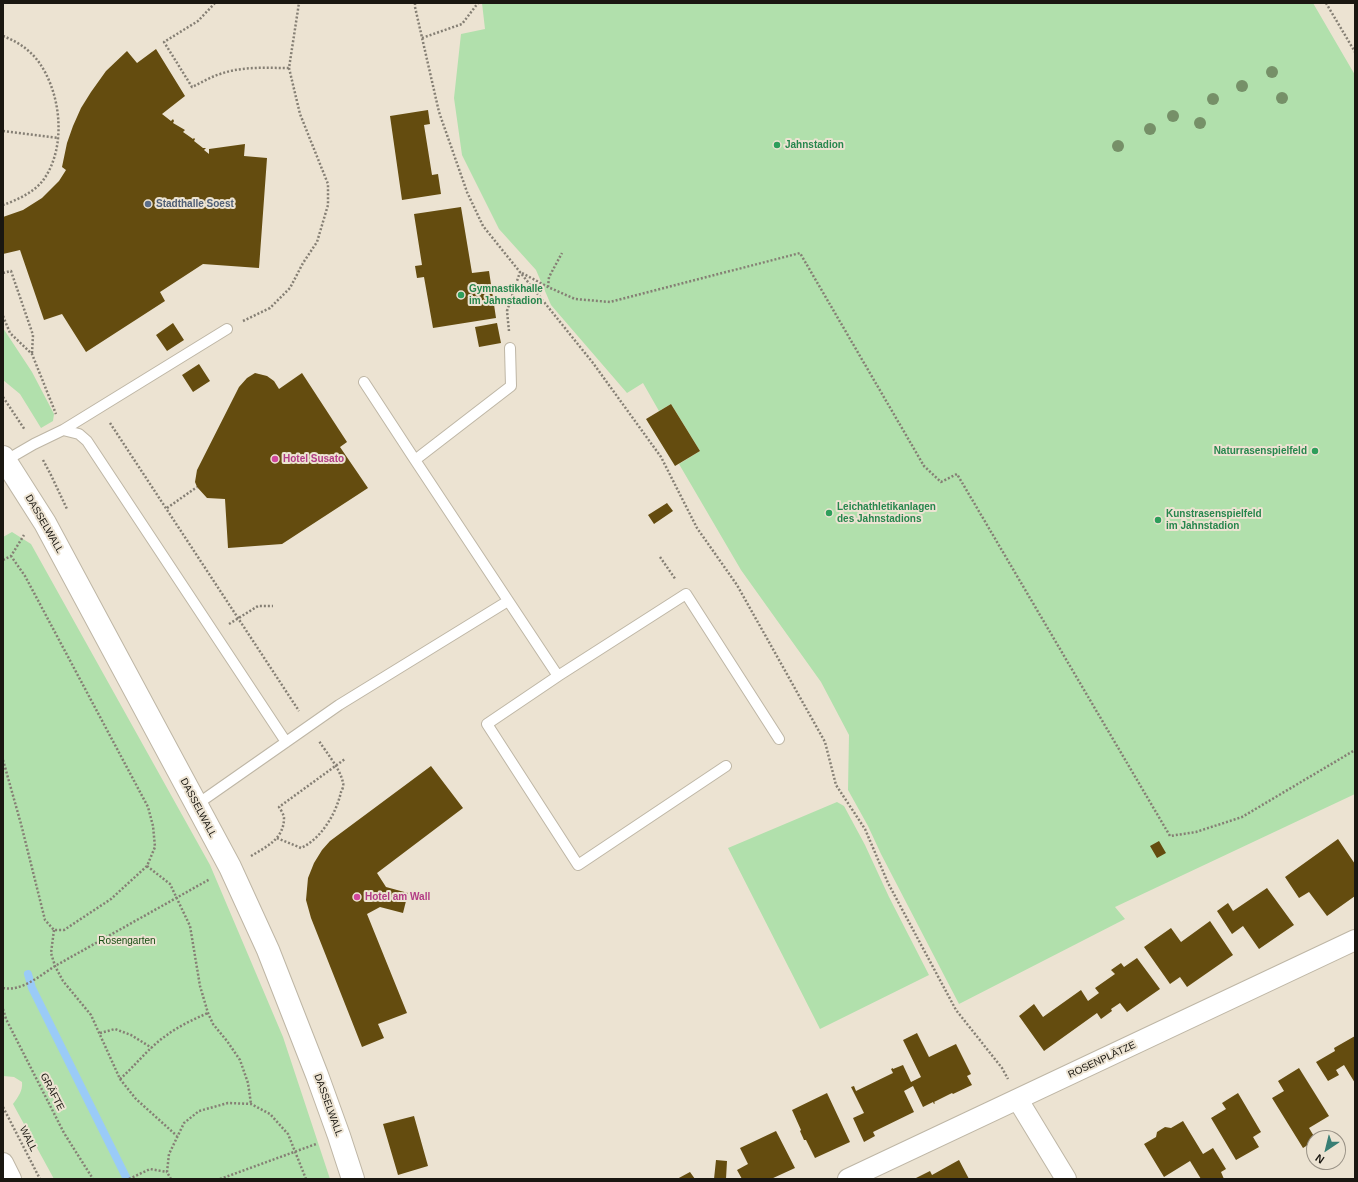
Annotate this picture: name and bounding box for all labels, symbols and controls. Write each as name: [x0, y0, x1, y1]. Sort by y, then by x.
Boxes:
place label: Jahnstadion: [785, 139, 844, 151]
marker: Jahnstadion: [772, 140, 782, 150]
place label: Stadthalle Soest: [156, 198, 234, 210]
marker: Stadthalle Soest: [143, 199, 153, 209]
place label: Gymnastikhalle im Jahnstadion: [469, 283, 543, 306]
marker: Gymnastikhalle im Jahnstadion: [456, 290, 466, 300]
place label: Naturrasenspielfeld: [1214, 445, 1307, 457]
marker: Naturrasenspielfeld: [1310, 446, 1320, 456]
place label: Hotel Susato: [283, 453, 344, 465]
marker: Hotel Susato: [270, 454, 280, 464]
street label: DASSELWALL: [22, 493, 66, 555]
place label: Leichathletikanlagen des Jahnstadions: [837, 501, 936, 524]
marker: Leichathletikanlagen des Jahnstadions: [824, 508, 834, 518]
place label: Kunstrasenspielfeld im Jahnstadion: [1166, 508, 1262, 532]
marker: Kunstrasenspielfeld im Jahnstadion: [1153, 515, 1163, 525]
street label: DASSELWALL: [177, 776, 219, 840]
place label: Hotel am Wall: [365, 891, 430, 903]
marker: Hotel am Wall: [352, 892, 362, 902]
park label: Rosengarten: [98, 935, 156, 947]
street label: ROSENPLÄTZE: [1066, 1039, 1138, 1081]
street label: GRÄFTE: [37, 1071, 67, 1113]
street label: DASSELWALL: [311, 1072, 345, 1138]
street label: WALL: [17, 1124, 39, 1154]
north arrow: [1306, 1130, 1346, 1170]
text: N: [1313, 1152, 1326, 1166]

